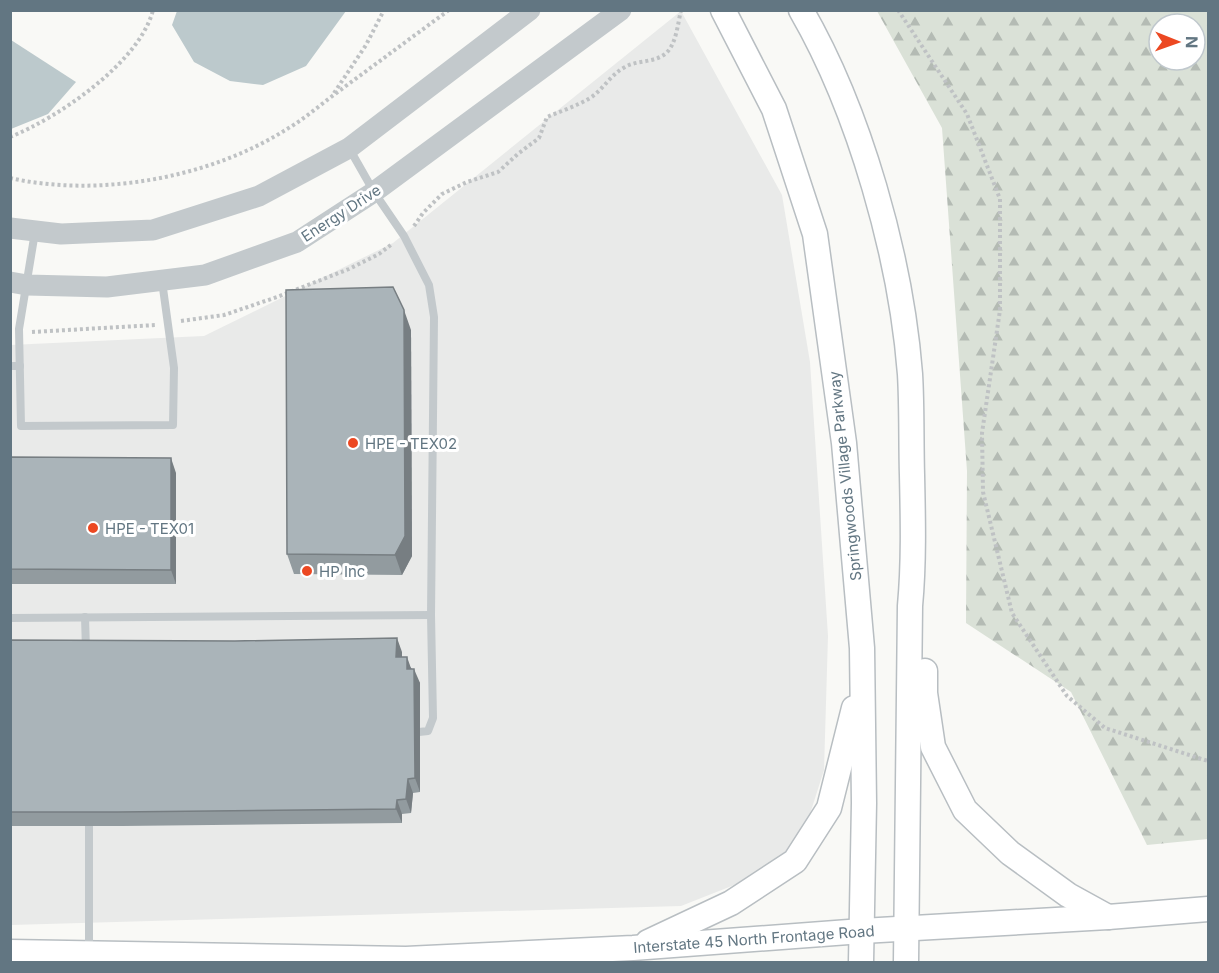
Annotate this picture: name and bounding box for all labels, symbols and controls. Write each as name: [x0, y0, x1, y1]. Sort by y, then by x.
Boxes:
north arrow: [1147, 12, 1207, 72]
text: N: [1182, 36, 1202, 49]
street label: Energy Drive: [298, 180, 384, 246]
street label: Springwoods Village Parkway: [824, 370, 865, 582]
place label: HPE - TEX02: [365, 434, 457, 453]
marker: HPE - TEX02: [346, 436, 360, 450]
place label: HPE - TEX01: [105, 519, 194, 538]
marker: HPE - TEX01: [86, 521, 100, 535]
place label: HP Inc: [319, 562, 365, 581]
marker: HP Inc: [300, 564, 314, 578]
street label: Interstate 45 North Frontage Road: [633, 921, 875, 957]

